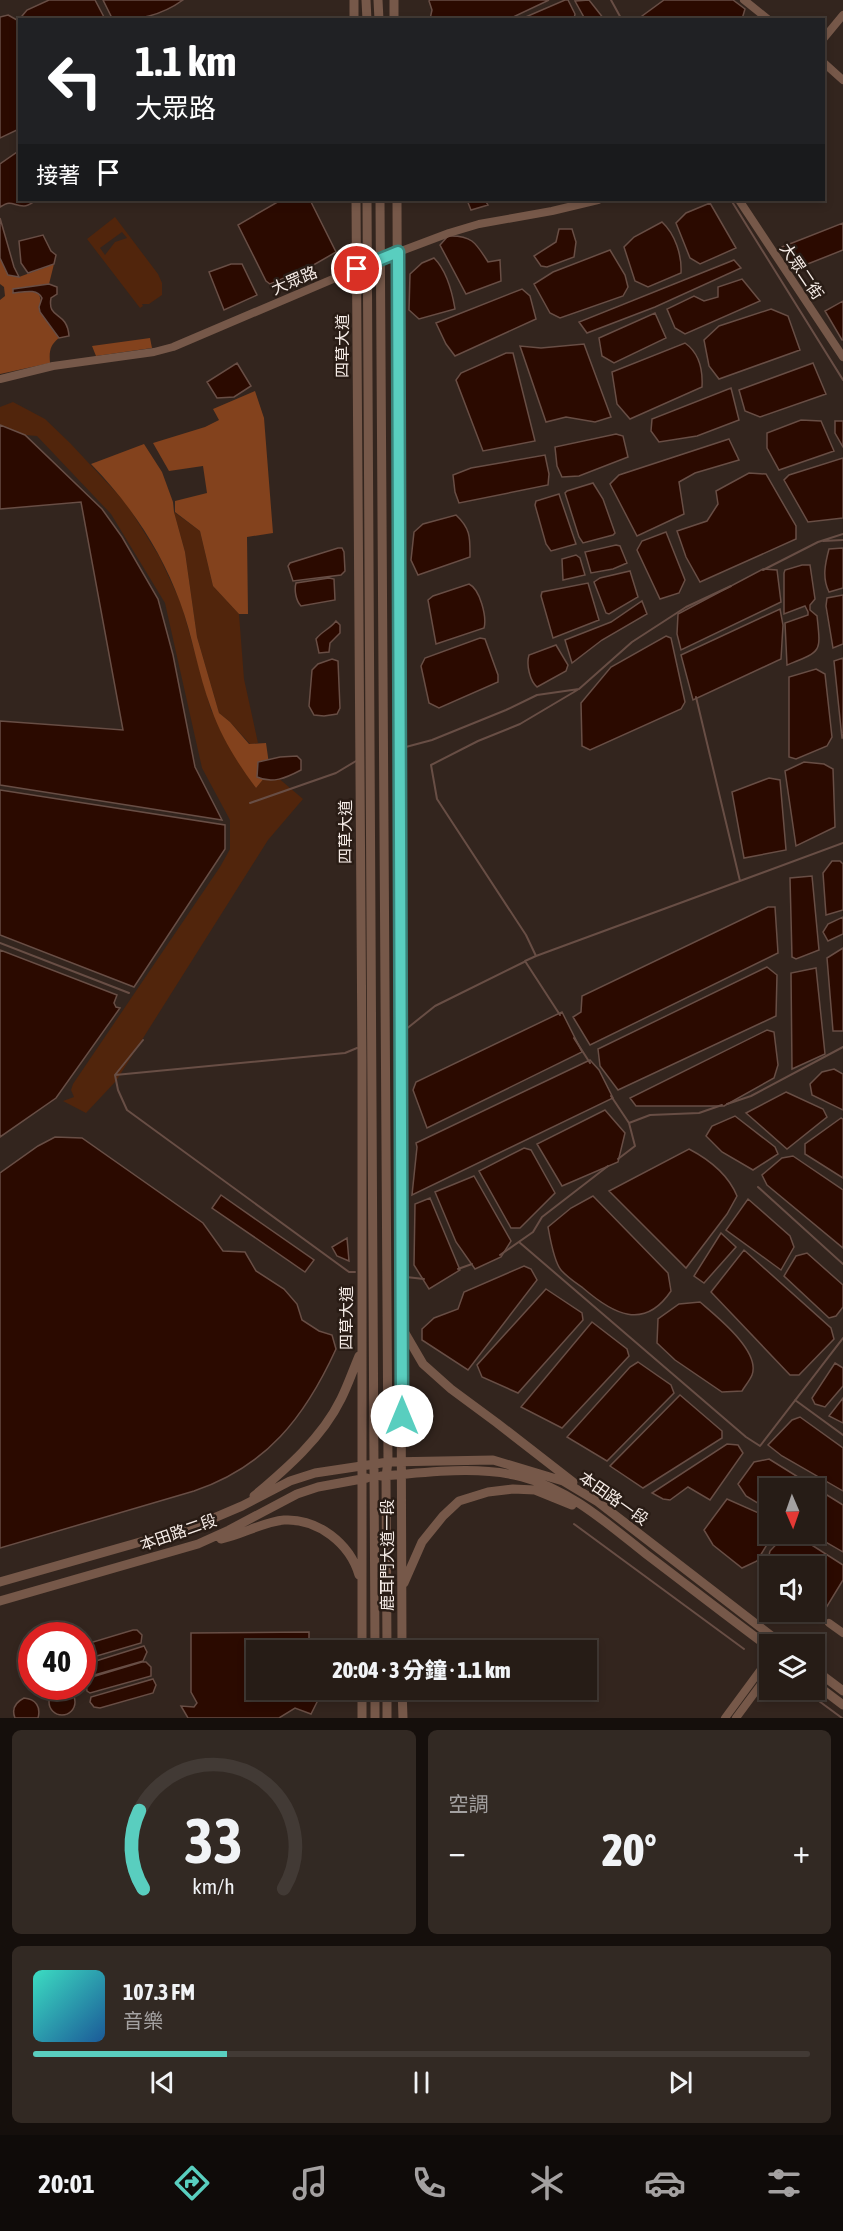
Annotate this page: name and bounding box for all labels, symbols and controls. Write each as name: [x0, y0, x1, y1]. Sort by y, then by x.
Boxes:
text: 1.1 km: [135, 37, 236, 85]
icon: left: [36, 42, 114, 120]
text: 大眾路: [135, 93, 216, 124]
icon: arrive: [92, 156, 125, 189]
text: 接著: [36, 162, 80, 188]
street label: 大眾二街: [777, 239, 827, 303]
pin: [331, 243, 382, 294]
icon: arrive: [340, 252, 373, 285]
street label: 大眾路: [268, 262, 320, 298]
street label: 四草大道: [333, 314, 351, 378]
street label: 四草大道: [336, 800, 354, 864]
street label: 四草大道: [337, 1286, 355, 1350]
position arrow: [370, 1384, 434, 1448]
street label: 本田路一段: [576, 1468, 652, 1528]
north arrow: [759, 1478, 825, 1544]
map controls: [759, 1478, 825, 1700]
street label: 鹿耳門大道一段: [378, 1499, 396, 1611]
street label: 本田路二段: [137, 1510, 219, 1554]
button: sound: [759, 1556, 825, 1622]
speed limit sign: 40: [18, 1622, 96, 1700]
button: layers: [759, 1634, 825, 1700]
text: 20:04 · 3 分鐘 · 1.1 km: [332, 1657, 511, 1683]
text: 空調: [449, 1792, 489, 1815]
text: 33: [184, 1805, 243, 1876]
text: 20°: [602, 1824, 657, 1876]
text: −: [449, 1832, 466, 1870]
text: +: [793, 1832, 810, 1870]
text: km/h: [192, 1874, 235, 1899]
text: 107.3 FM: [123, 1979, 195, 2005]
text: 音樂: [123, 2009, 163, 2032]
icon: previous: [146, 2066, 179, 2099]
icon: pause: [405, 2066, 438, 2099]
icon: next: [664, 2066, 697, 2099]
icon: directions: [171, 2162, 213, 2204]
icon: music: [289, 2162, 331, 2204]
icon: phone: [408, 2162, 450, 2204]
icon: climate: [526, 2162, 568, 2204]
icon: car: [644, 2162, 686, 2204]
icon: filters: [763, 2162, 805, 2204]
text: 20:01: [38, 2168, 95, 2199]

